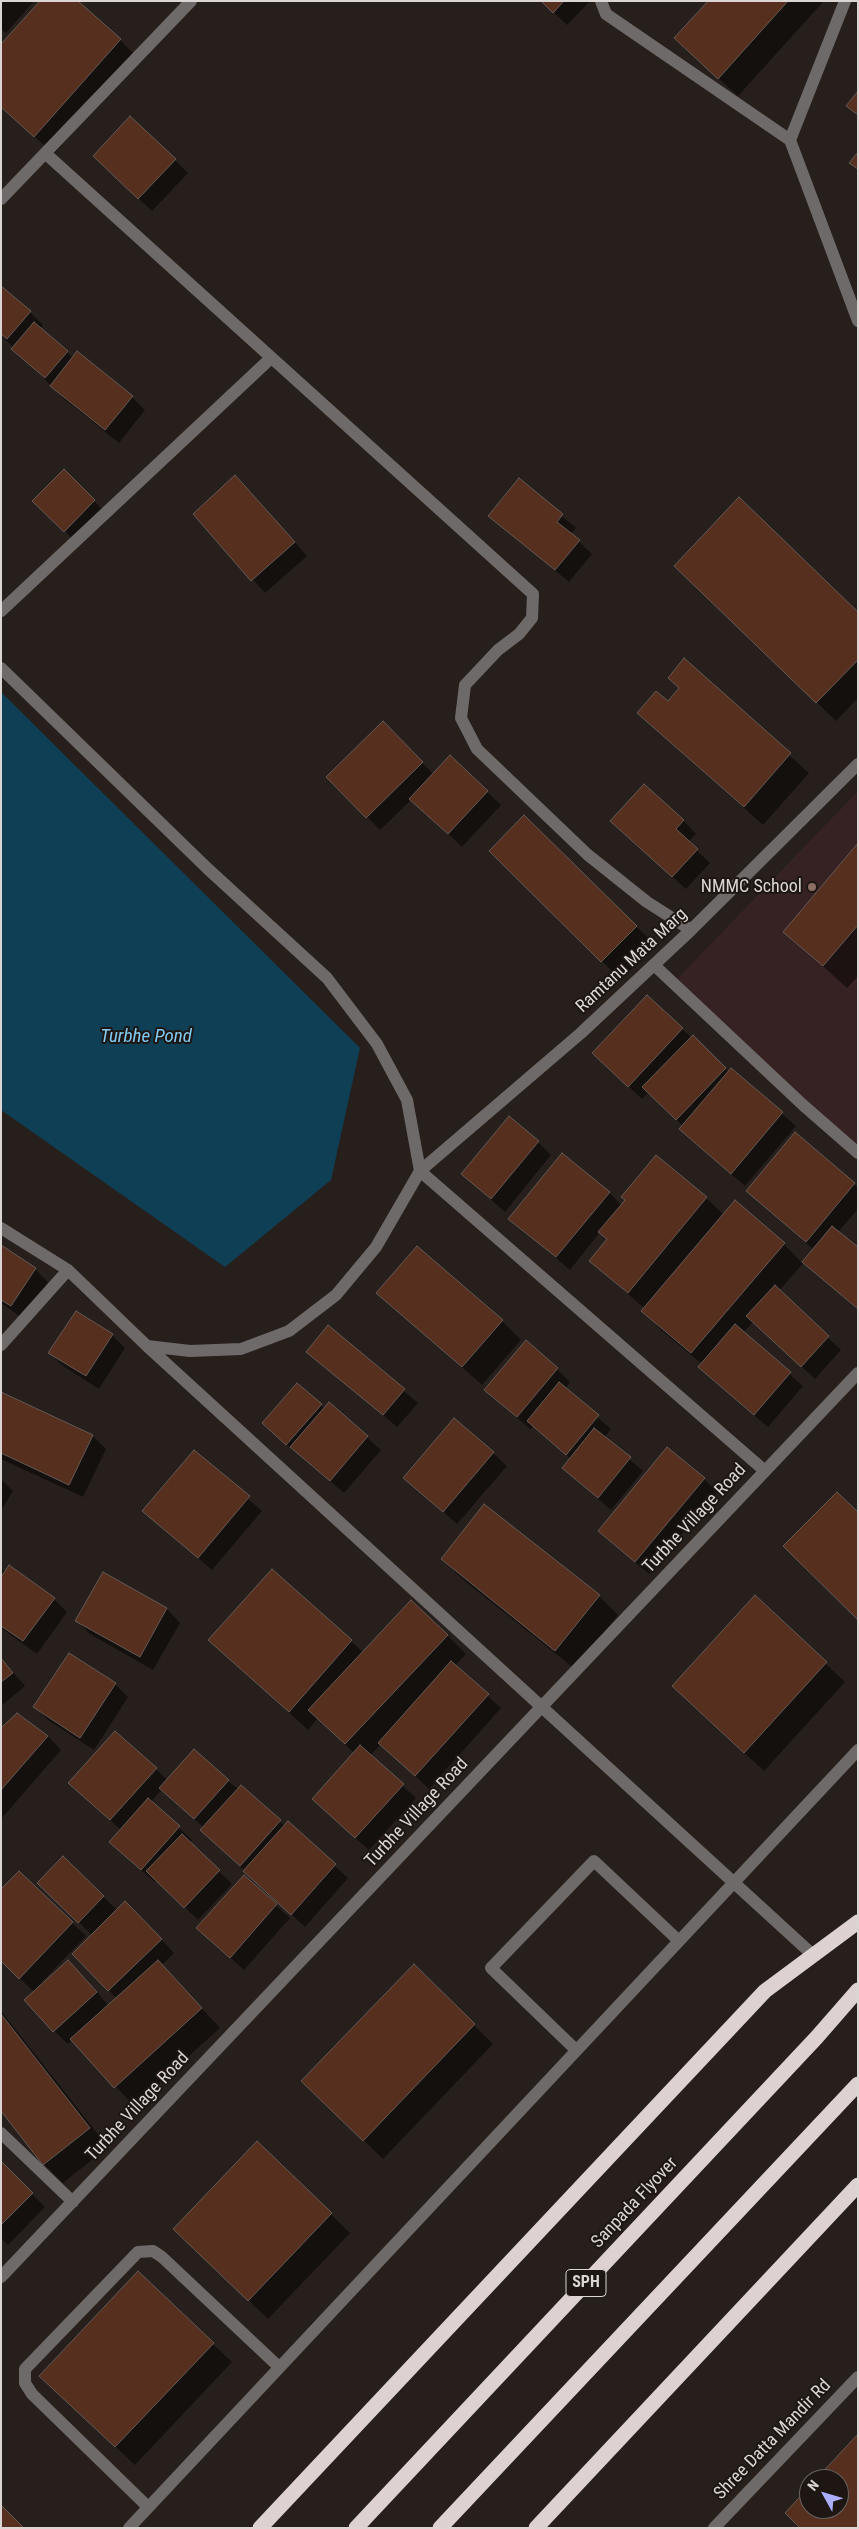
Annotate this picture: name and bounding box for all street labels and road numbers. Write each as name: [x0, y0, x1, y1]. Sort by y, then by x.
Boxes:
street label: Ramtanu Mata Marg: [572, 904, 692, 1018]
street label: Turbhe Village Road: [639, 1460, 751, 1578]
street label: Turbhe Village Road: [361, 1754, 473, 1872]
street label: Turbhe Village Road: [82, 2048, 194, 2166]
street label: Sanpada Flyover: [587, 2153, 683, 2253]
road number: SPH: [566, 2270, 606, 2296]
street label: Shree Datta Mandir Rd: [710, 2375, 836, 2505]

